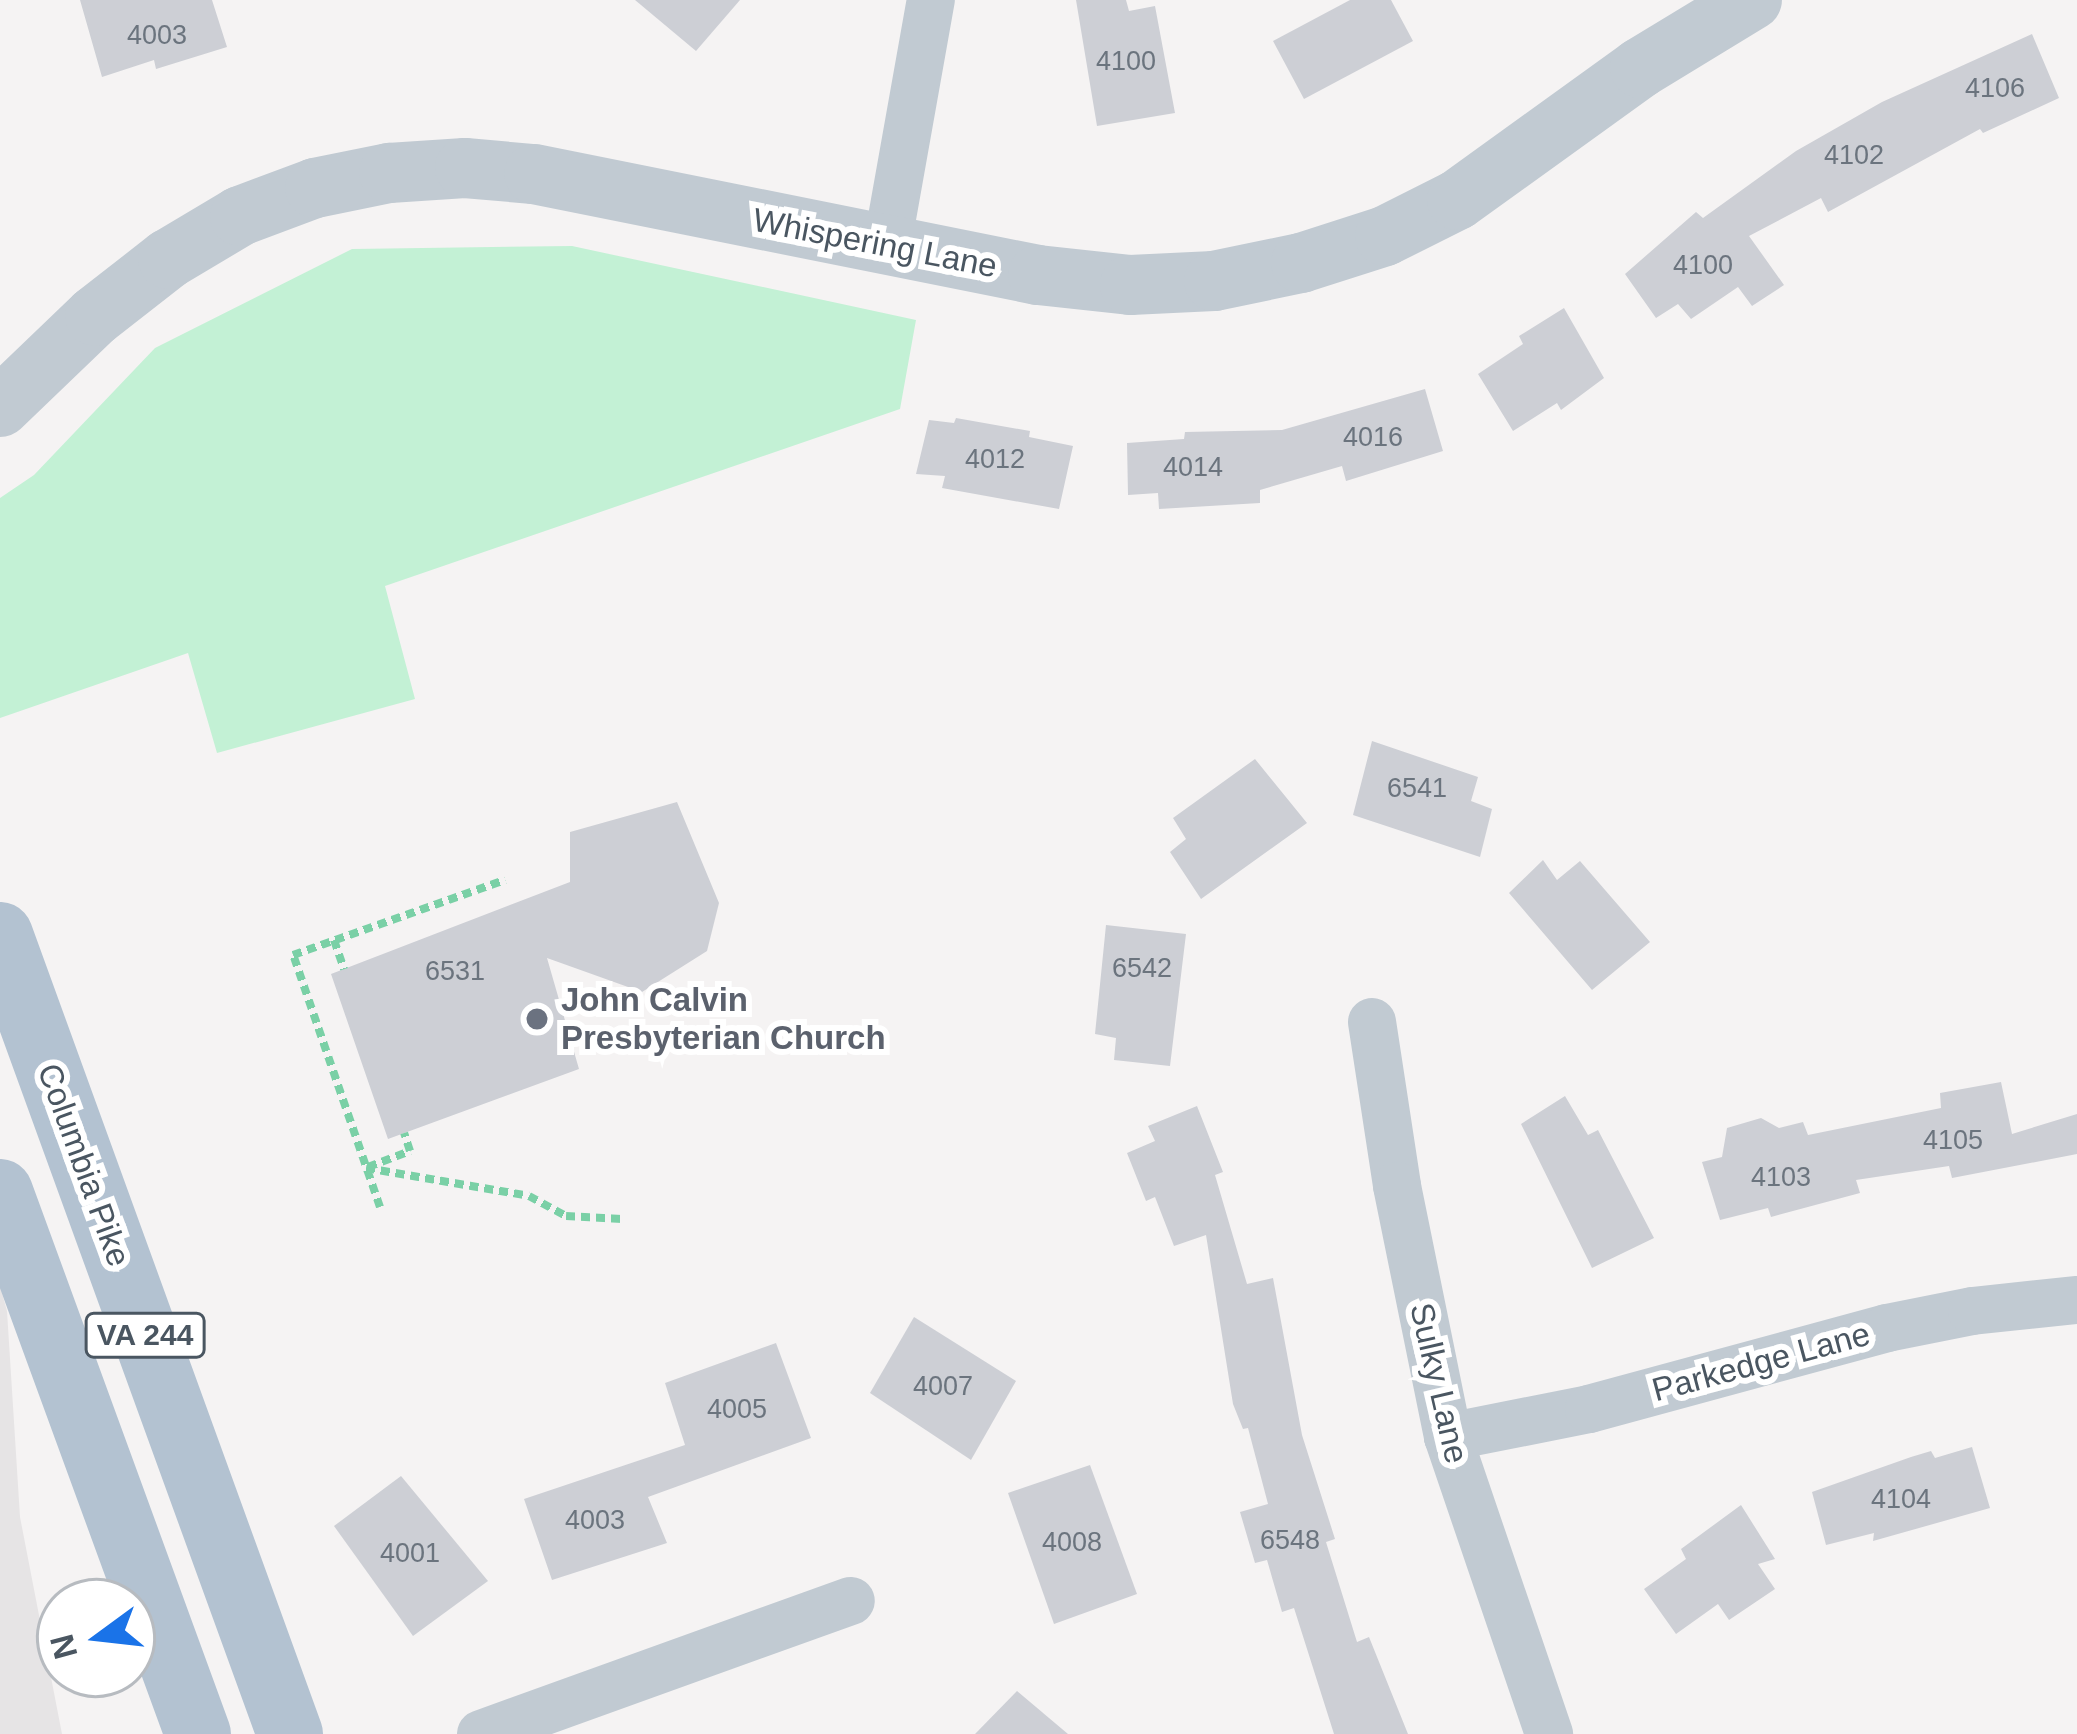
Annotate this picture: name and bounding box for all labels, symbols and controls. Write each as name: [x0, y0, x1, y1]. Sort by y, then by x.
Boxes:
house number: 4003: [127, 20, 187, 52]
house number: 4100: [1096, 46, 1156, 78]
house number: 4106: [1965, 73, 2025, 105]
house number: 4102: [1824, 140, 1884, 172]
street label: Whispering Lane: [750, 200, 1000, 286]
house number: 4100: [1673, 250, 1733, 282]
house number: 4016: [1343, 422, 1403, 454]
house number: 4012: [965, 444, 1025, 476]
house number: 4014: [1163, 452, 1223, 484]
house number: 6541: [1387, 773, 1447, 805]
house number: 6542: [1112, 953, 1172, 985]
house number: 6531: [425, 956, 485, 988]
place label: John Calvin Presbyterian Church: [561, 980, 886, 1058]
marker: John Calvin Presbyterian Church: [524, 1006, 550, 1032]
street label: Columbia Pike: [29, 1058, 139, 1272]
house number: 4105: [1923, 1125, 1983, 1157]
house number: 4103: [1751, 1162, 1811, 1194]
street label: Sulky Lane: [1401, 1299, 1477, 1467]
road number: VA 244: [82, 1311, 208, 1359]
street label: Parkedge Lane: [1648, 1314, 1874, 1410]
house number: 4007: [913, 1371, 973, 1403]
house number: 4005: [707, 1394, 767, 1426]
house number: 4104: [1871, 1484, 1931, 1516]
house number: 4003: [565, 1505, 625, 1537]
house number: 6548: [1260, 1525, 1320, 1557]
house number: 4008: [1042, 1527, 1102, 1559]
house number: 4001: [380, 1538, 440, 1570]
north arrow: [36, 1578, 156, 1698]
text: N: [43, 1630, 85, 1663]

